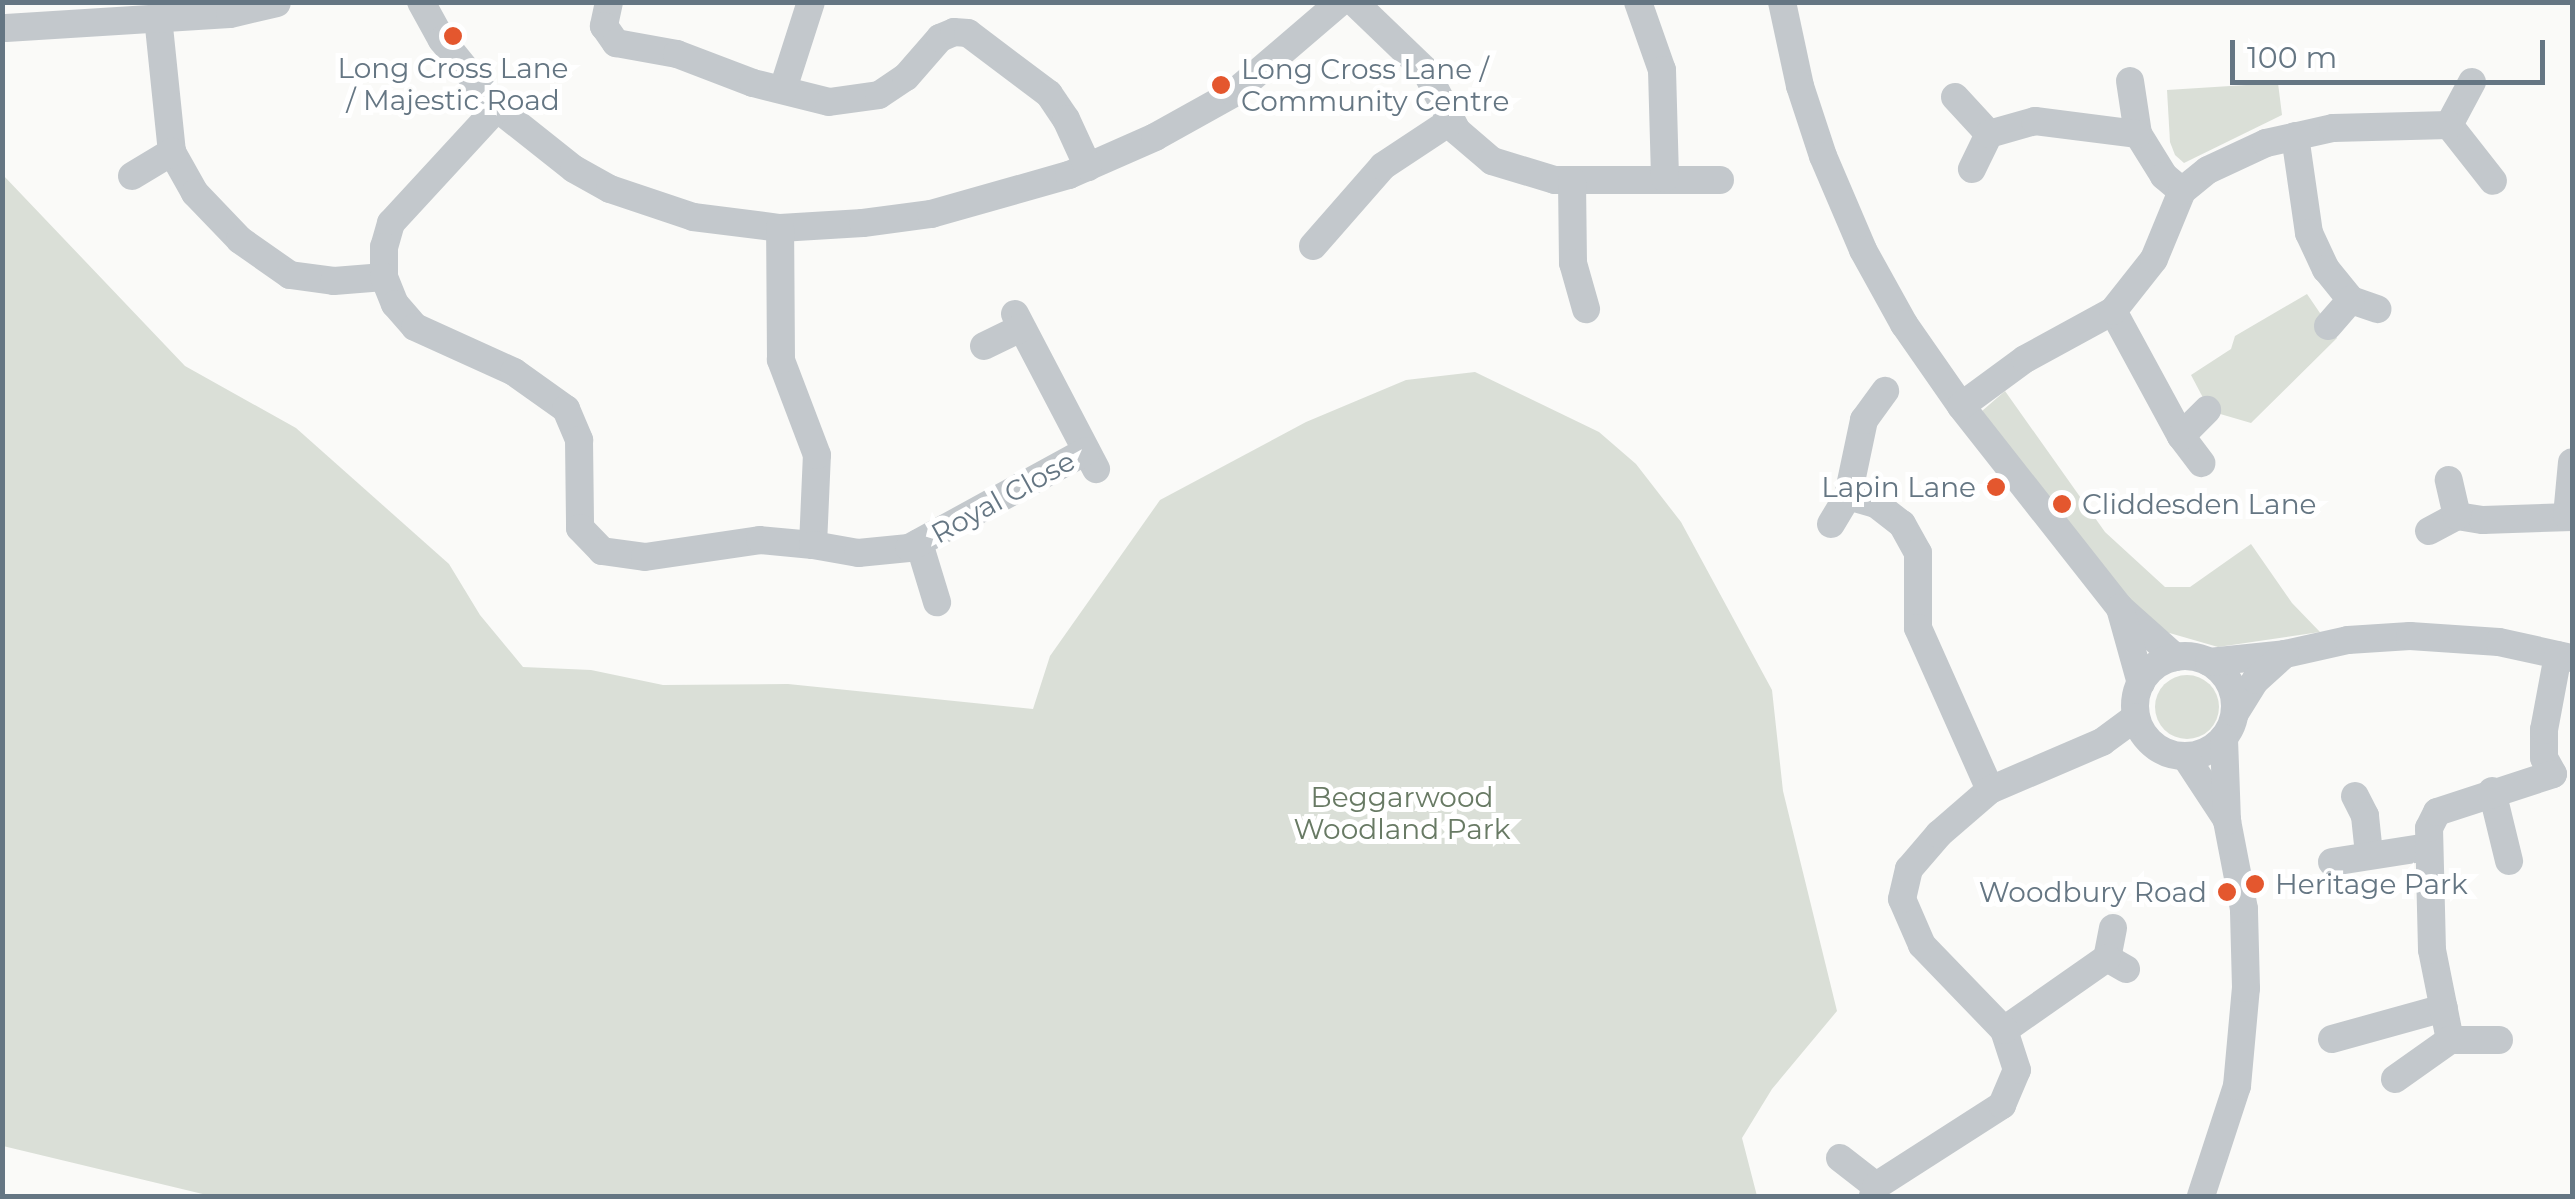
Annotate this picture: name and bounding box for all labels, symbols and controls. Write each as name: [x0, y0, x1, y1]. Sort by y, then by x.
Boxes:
scale bar: [2235, 20, 2550, 82]
marker: Long Cross Lane / Majestic Road: [442, 25, 464, 47]
text: 100 m: [2247, 39, 2337, 76]
place label: Long Cross Lane / Majestic Road: [337, 51, 569, 117]
place label: Long Cross Lane / Community Centre: [1241, 52, 1509, 118]
marker: Long Cross Lane / Community Centre: [1210, 74, 1232, 96]
street label: Royal Close: [925, 444, 1081, 550]
place label: Lapin Lane: [1821, 470, 1976, 504]
marker: Lapin Lane: [1985, 476, 2007, 498]
place label: Cliddesden Lane: [2082, 487, 2316, 521]
marker: Cliddesden Lane: [2051, 493, 2073, 515]
park label: Beggarwood Woodland Park: [1294, 780, 1510, 846]
place label: Heritage Park: [2275, 867, 2468, 901]
marker: Heritage Park: [2244, 873, 2266, 895]
place label: Woodbury Road: [1979, 875, 2207, 909]
marker: Woodbury Road: [2216, 881, 2238, 903]

